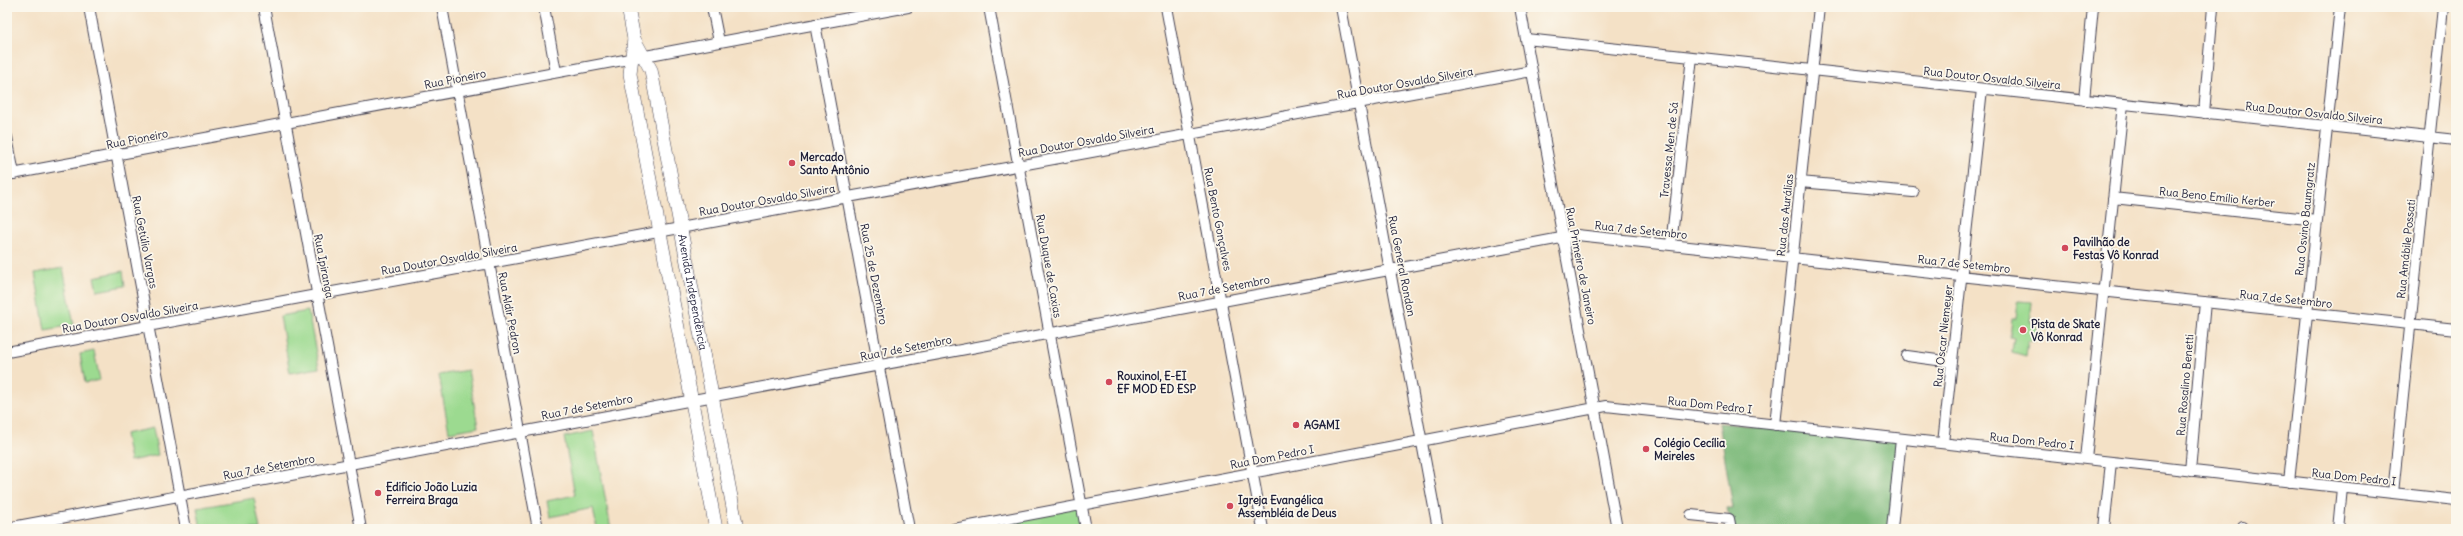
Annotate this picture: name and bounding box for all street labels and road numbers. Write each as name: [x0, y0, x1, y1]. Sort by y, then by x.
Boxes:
street label: Rua Doutor Osvaldo Silveira: [1336, 64, 1474, 102]
street label: Rua Doutor Osvaldo Silveira: [1923, 64, 2061, 92]
street label: Rua Pioneiro: [423, 66, 487, 92]
street label: Rua Doutor Osvaldo Silveira: [2245, 99, 2383, 127]
street label: Travessa Men de Sá: [1657, 101, 1681, 199]
street label: Rua Doutor Osvaldo Silveira: [1017, 122, 1155, 160]
street label: Rua Pioneiro: [105, 126, 169, 152]
street label: Rua Osvino Baumgratz: [2292, 162, 2318, 276]
street label: Rua Bento Gonçalves: [1201, 166, 1235, 272]
street label: Rua das Aurálias: [1774, 173, 1796, 257]
street label: Rua Doutor Osvaldo Silveira: [698, 181, 836, 219]
street label: Rua Beno Emílio Kerber: [2158, 184, 2276, 210]
street label: Rua Getúlio Vargas: [129, 194, 161, 290]
street label: Rua Amábile Possati: [2394, 199, 2418, 299]
street label: Rua Primeiro de Janeiro: [1563, 206, 1599, 326]
street label: Rua Duque de Caxias: [1033, 213, 1065, 319]
street label: Rua General Rondon: [1385, 214, 1419, 318]
street label: Rua 7 de Setembro: [1594, 218, 1688, 242]
street label: Rua 25 de Dezembro: [857, 222, 891, 326]
street label: Rua Ipiranga: [311, 233, 337, 299]
street label: Avenida Independência: [675, 233, 710, 351]
street label: Rua Doutor Osvaldo Silveira: [380, 240, 518, 278]
street label: Rua 7 de Setembro: [1917, 252, 2011, 276]
street label: Rua Aldir Pedron: [495, 271, 525, 355]
street label: Rua 7 de Setembro: [1177, 272, 1271, 304]
street label: Rua Oscar Niemeyer: [1931, 284, 1955, 388]
street label: Rua 7 de Setembro: [2239, 287, 2333, 311]
street label: Rua Doutor Osvaldo Silveira: [61, 298, 199, 336]
street label: Rua 7 de Setembro: [859, 332, 953, 364]
street label: Rua Rosalino Benetti: [2174, 334, 2196, 436]
street label: Rua 7 de Setembro: [540, 391, 634, 423]
street label: Rua Dom Pedro I: [1667, 394, 1753, 416]
street label: Rua Dom Pedro I: [1989, 430, 2075, 452]
street label: Rua Dom Pedro I: [1229, 442, 1315, 472]
street label: Rua 7 de Setembro: [222, 451, 316, 483]
street label: Rua Dom Pedro I: [2311, 466, 2397, 488]

